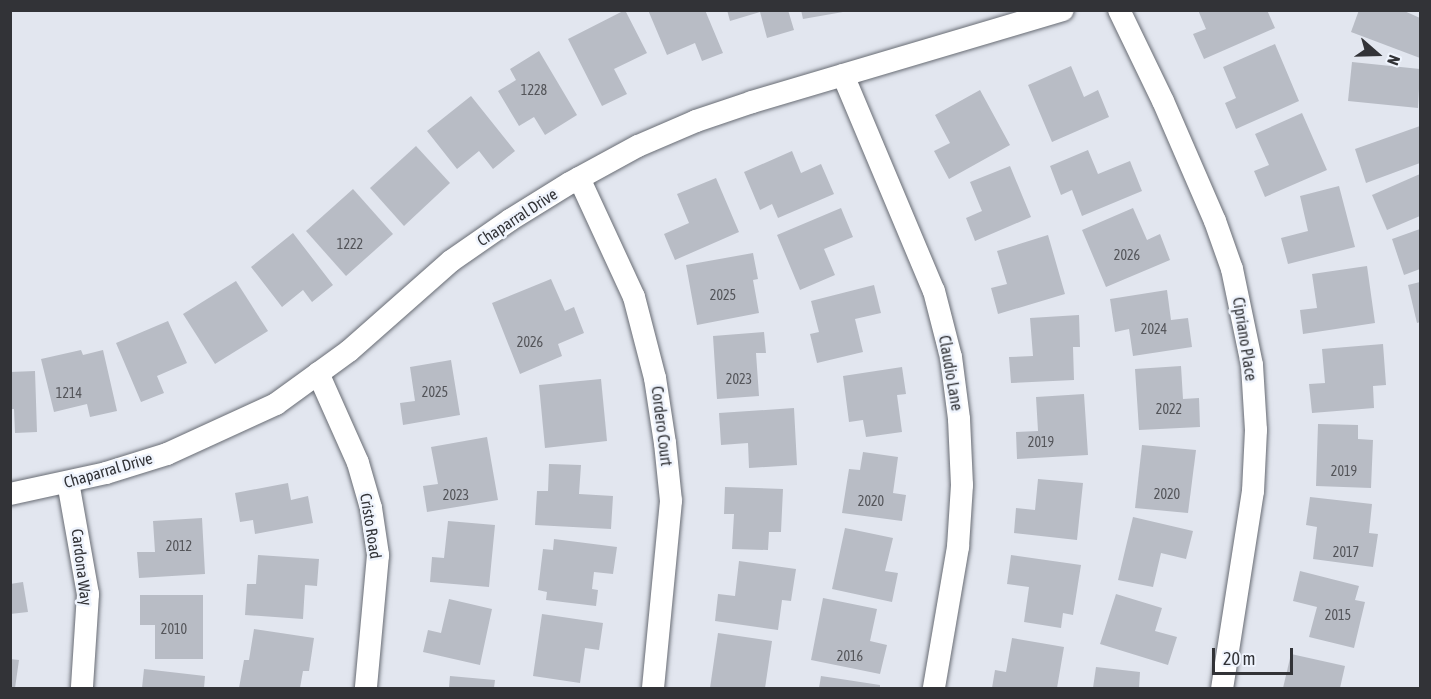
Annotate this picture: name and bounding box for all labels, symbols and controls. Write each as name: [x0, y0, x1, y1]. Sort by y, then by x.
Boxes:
north arrow: [1347, 24, 1407, 84]
text: N: [1384, 53, 1404, 68]
house number: 1228: [521, 82, 547, 98]
street label: Chaparral Drive: [473, 184, 561, 250]
house number: 1222: [337, 236, 363, 252]
house number: 2026: [1114, 247, 1140, 263]
house number: 2025: [710, 287, 736, 303]
street label: Cipriano Place: [1229, 296, 1261, 382]
house number: 2024: [1141, 321, 1167, 337]
house number: 2026: [517, 334, 543, 350]
street label: Claudio Lane: [935, 334, 967, 412]
house number: 2023: [726, 371, 752, 387]
house number: 2025: [422, 384, 448, 400]
house number: 1214: [56, 385, 82, 401]
street label: Cordero Court: [648, 385, 676, 467]
house number: 2022: [1156, 401, 1182, 417]
house number: 2019: [1028, 434, 1054, 450]
street label: Chaparral Drive: [61, 448, 155, 492]
house number: 2019: [1331, 463, 1357, 479]
house number: 2020: [1154, 486, 1180, 502]
house number: 2023: [443, 487, 469, 503]
street label: Cristo Road: [356, 492, 386, 560]
house number: 2020: [858, 493, 884, 509]
street label: Cardona Way: [68, 528, 96, 606]
house number: 2012: [166, 538, 192, 554]
house number: 2017: [1333, 544, 1359, 560]
house number: 2015: [1325, 607, 1351, 623]
house number: 2010: [161, 621, 187, 637]
scale bar: [1215, 636, 1296, 674]
house number: 2016: [837, 648, 863, 664]
text: 20 m: [1223, 648, 1255, 669]

